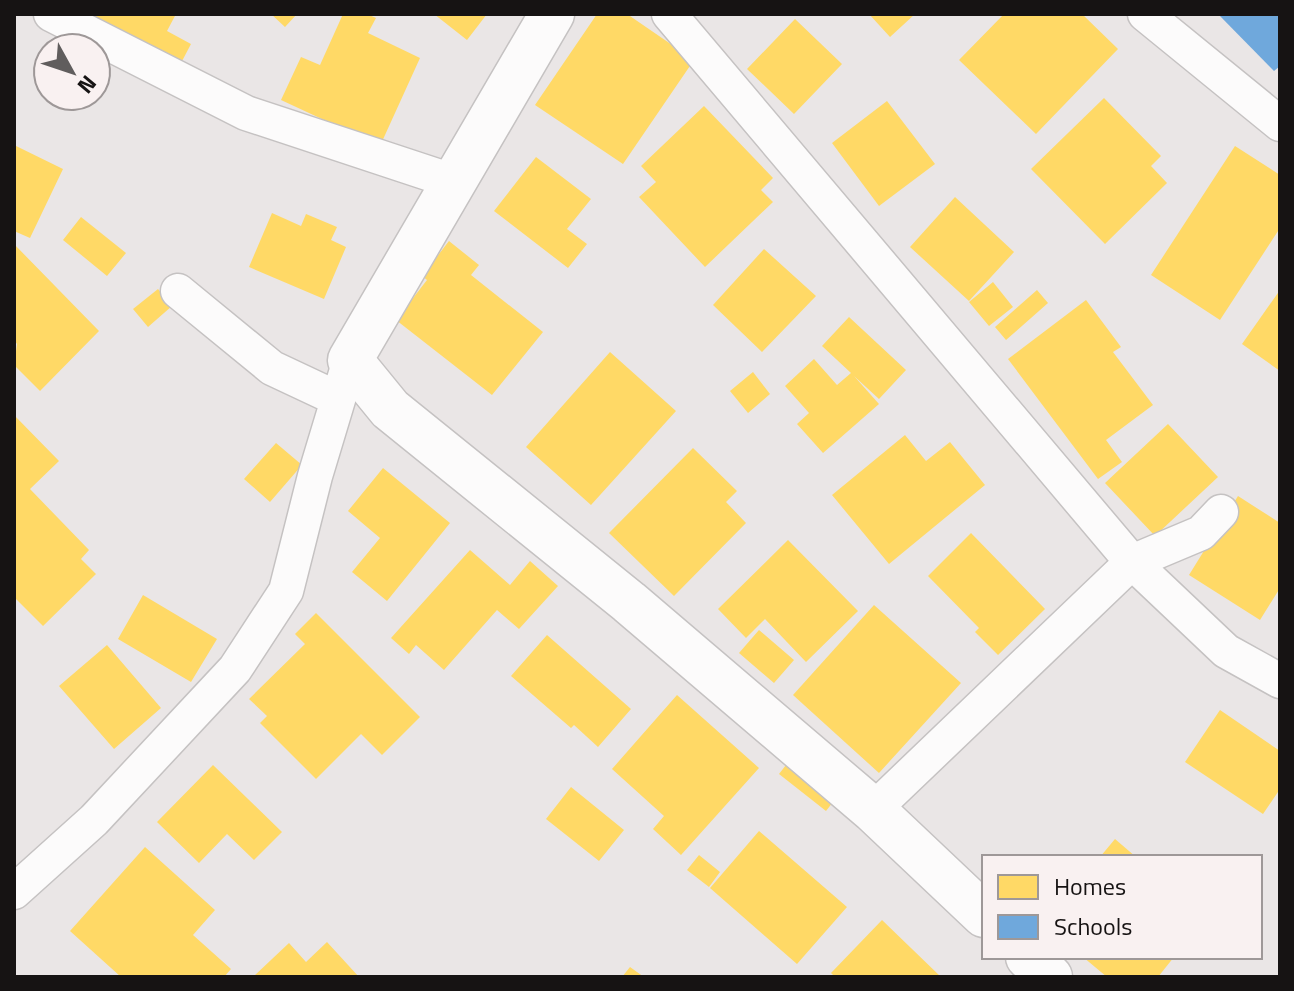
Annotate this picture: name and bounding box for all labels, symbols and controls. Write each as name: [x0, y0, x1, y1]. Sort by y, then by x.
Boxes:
north arrow: [32, 32, 112, 112]
text: N: [69, 68, 105, 102]
legend: [982, 855, 1262, 959]
text: Homes: [1054, 868, 1126, 904]
text: Schools: [1054, 908, 1132, 944]

